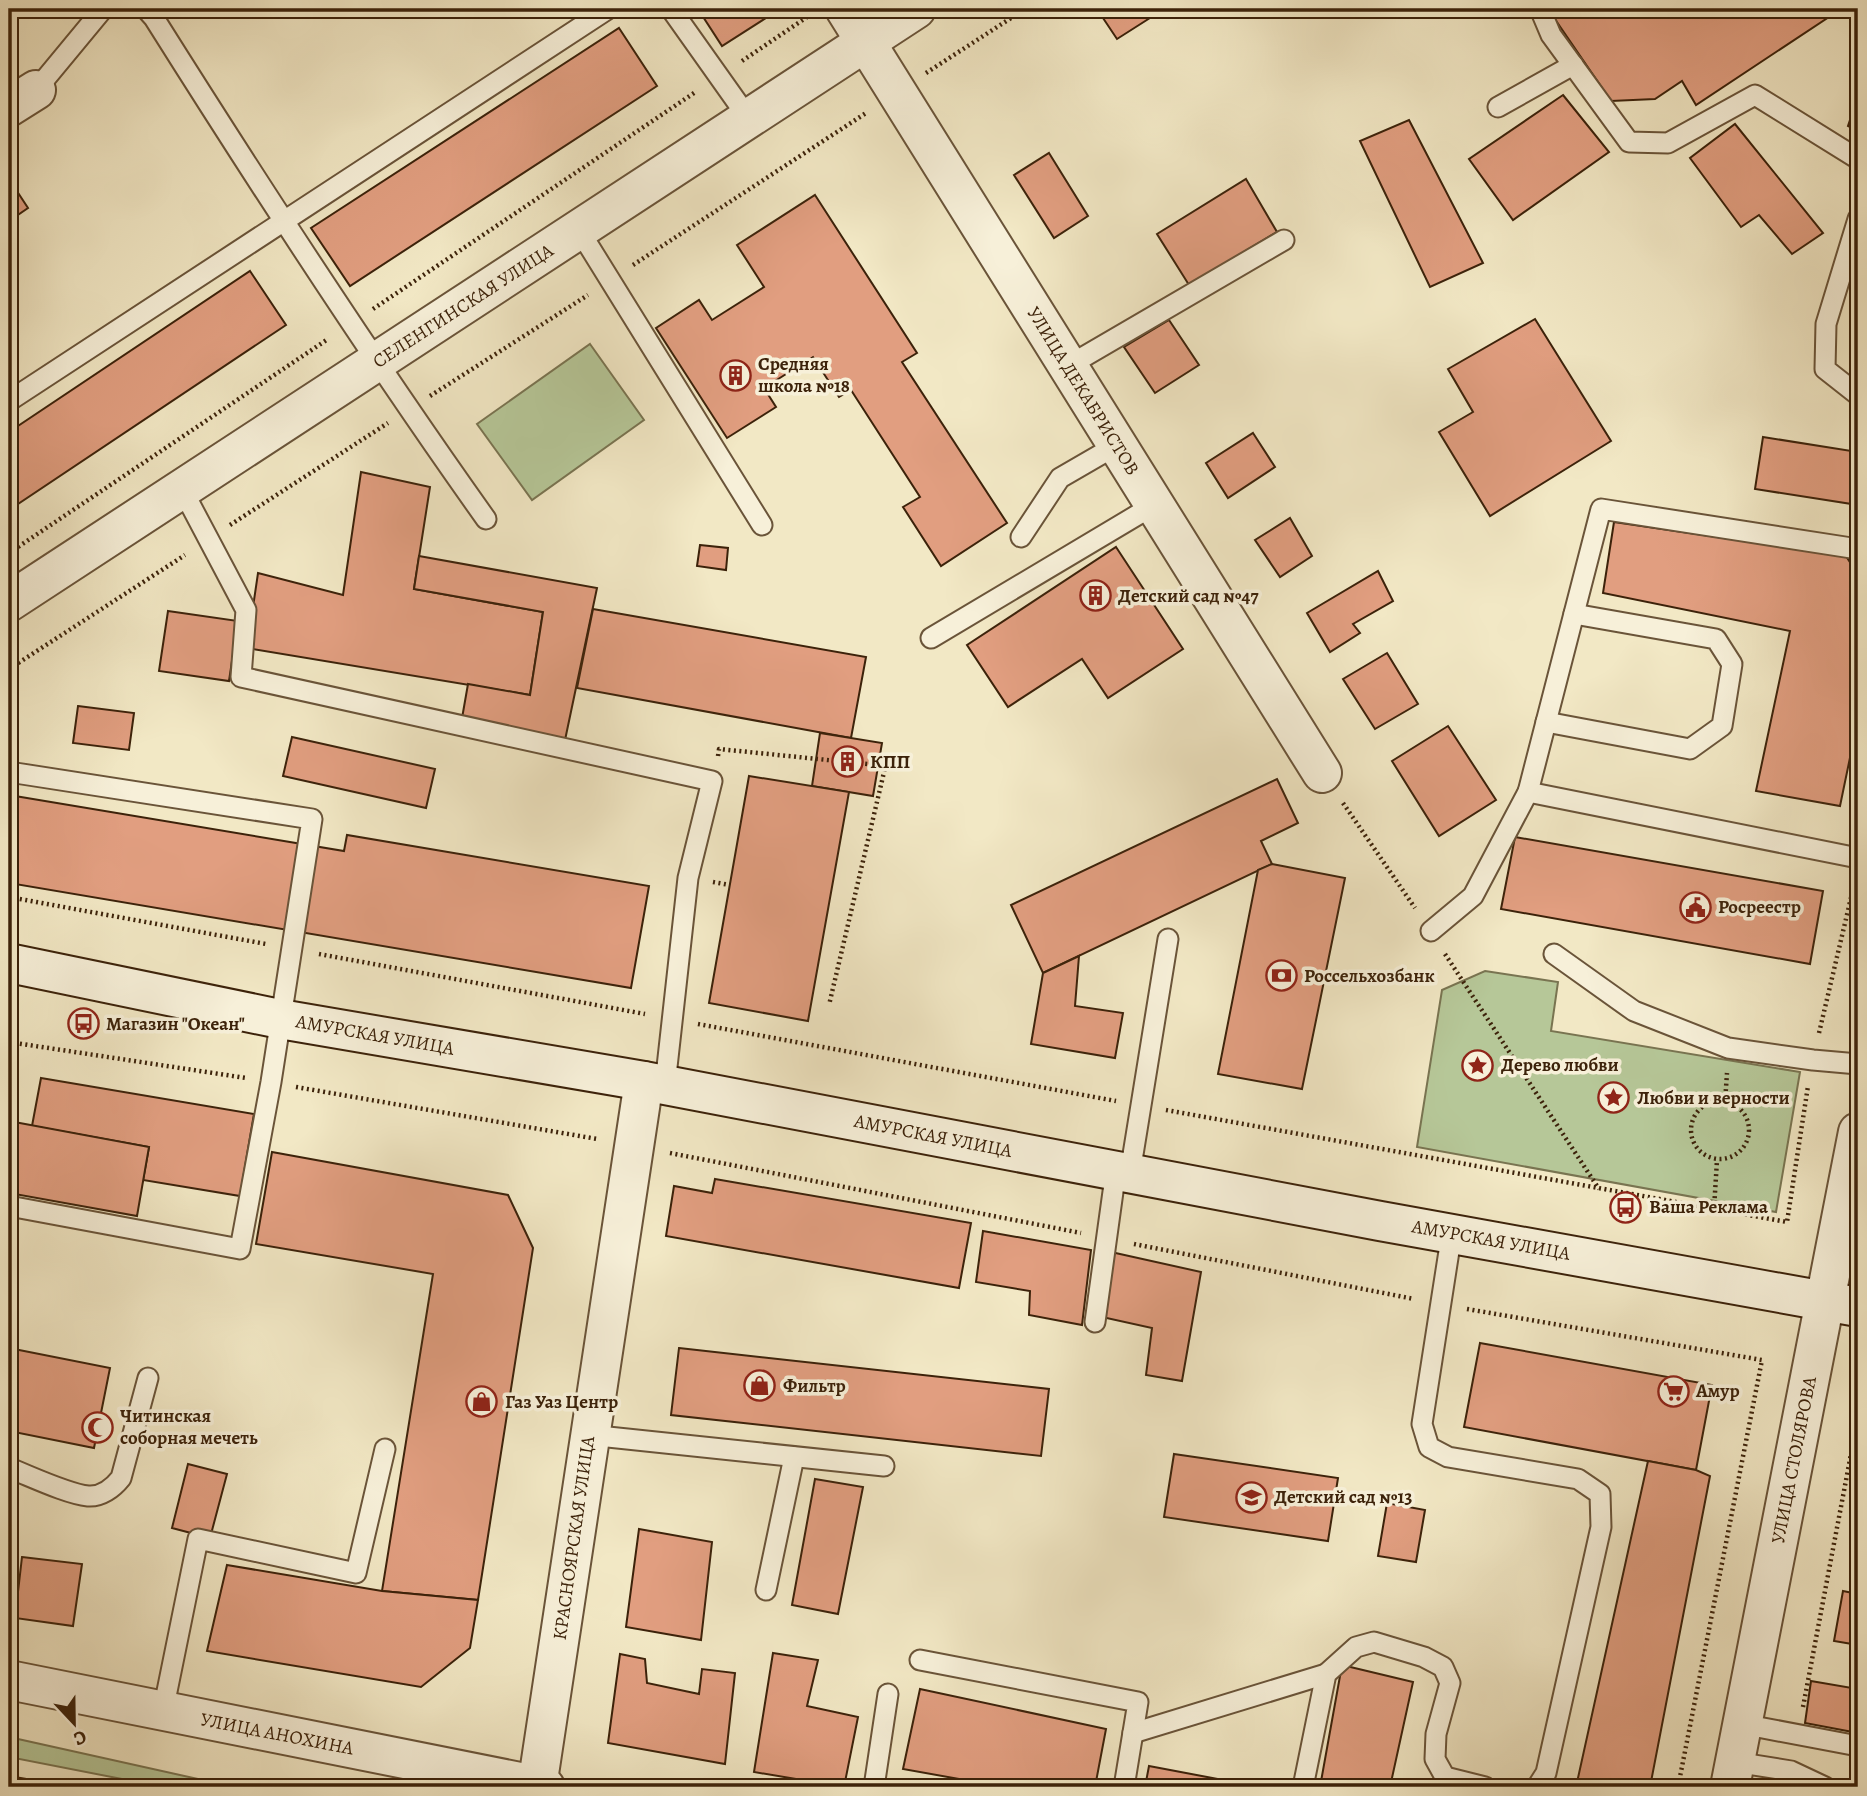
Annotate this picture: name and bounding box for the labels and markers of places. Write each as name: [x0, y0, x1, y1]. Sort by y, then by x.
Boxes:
place label: Средняя школа №18: [758, 351, 850, 399]
building icon: Средняя школа №18: [718, 358, 752, 392]
building icon: Детский сад №47: [1078, 579, 1112, 613]
place label: Детский сад №47: [1118, 583, 1259, 609]
building icon: КПП: [830, 745, 864, 779]
place label: КПП: [870, 749, 910, 775]
public building icon: Росреестр: [1678, 890, 1712, 924]
place label: Росреестр: [1718, 894, 1801, 920]
bank icon: Россельхозбанк: [1264, 959, 1298, 993]
place label: Россельхозбанк: [1304, 963, 1435, 989]
bus stop icon: Магазин "Океан": [66, 1007, 100, 1041]
place label: Магазин "Океан": [106, 1011, 245, 1037]
place icon: Дерево любви: [1461, 1048, 1495, 1082]
place label: Дерево любви: [1501, 1052, 1619, 1078]
place icon: Любви и верности: [1597, 1081, 1631, 1115]
place label: Любви и верности: [1637, 1085, 1790, 1111]
bus stop icon: Ваша Реклама: [1609, 1190, 1643, 1224]
place label: Ваша Реклама: [1649, 1194, 1769, 1220]
shop icon: Фильтр: [743, 1369, 777, 1403]
place label: Фильтр: [783, 1373, 846, 1399]
supermarket icon: Амур: [1656, 1374, 1690, 1408]
place label: Амур: [1695, 1378, 1740, 1404]
shop icon: Газ Уаз Центр: [465, 1385, 499, 1419]
place label: Газ Уаз Центр: [505, 1389, 618, 1415]
place label: Читинская соборная мечеть: [120, 1403, 258, 1451]
mosque icon: Читинская соборная мечеть: [80, 1410, 114, 1444]
school or university icon: Детский сад №13: [1234, 1480, 1268, 1514]
place label: Детский сад №13: [1274, 1484, 1412, 1510]

